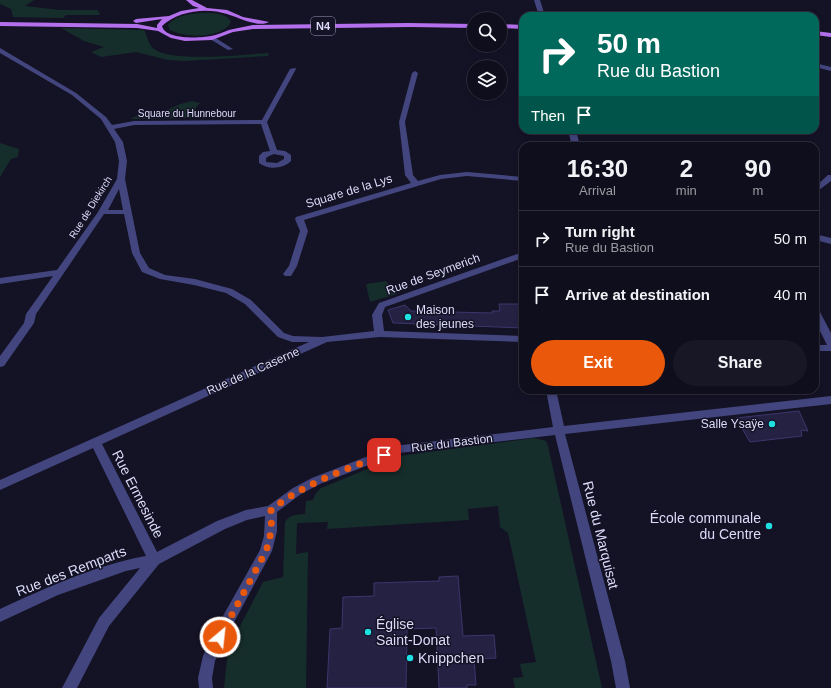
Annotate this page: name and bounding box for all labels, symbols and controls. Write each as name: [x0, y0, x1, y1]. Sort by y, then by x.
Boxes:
map controls: [467, 12, 507, 100]
button: search: [467, 12, 507, 52]
road number: N4: [311, 17, 335, 35]
icon: right: [531, 28, 583, 80]
text: 50 m: [597, 28, 661, 59]
button: layers: [467, 60, 507, 100]
text: Rue du Bastion: [597, 61, 720, 81]
icon: arrive: [573, 104, 595, 126]
text: Then: [531, 107, 565, 124]
street label: Square du Hunnebour: [138, 108, 237, 119]
text: 16:30: [567, 155, 628, 182]
text: 2: [680, 155, 693, 182]
text: 90: [745, 155, 771, 182]
street label: Square de la Lys: [304, 171, 394, 211]
street label: Rue de Diekirch: [67, 174, 114, 240]
text: Arrival: [579, 183, 616, 198]
text: min: [676, 183, 697, 198]
text: m: [752, 183, 763, 198]
text: Turn right: [565, 223, 635, 240]
icon: right: [531, 228, 553, 250]
text: 50 m: [774, 230, 807, 247]
text: Rue du Bastion: [565, 240, 654, 255]
street label: Rue de Seymerich: [384, 251, 482, 297]
icon: arrive: [531, 284, 553, 306]
text: Arrive at destination: [565, 286, 710, 303]
text: 40 m: [774, 286, 807, 303]
place label: Maison des jeunes: [416, 303, 474, 331]
marker: Maison des jeunes: [403, 312, 413, 322]
button: Exit: [531, 340, 665, 386]
button: Share: [673, 340, 807, 386]
street label: Rue de la Caserne: [204, 344, 302, 398]
place label: Salle Ysaÿe: [701, 417, 764, 431]
marker: Salle Ysaÿe: [767, 419, 777, 429]
street label: Rue du Bastion: [410, 431, 494, 455]
pin: [367, 438, 401, 472]
icon: arrive: [373, 444, 395, 466]
street label: Rue Ermesinde: [109, 447, 167, 541]
street label: Rue du Marquisat: [580, 479, 622, 591]
place label: École communale du Centre: [650, 510, 761, 542]
marker: École communale du Centre: [764, 521, 774, 531]
street label: Rue des Remparts: [14, 543, 128, 599]
position arrow: [199, 616, 241, 658]
place label: Église Saint-Donat: [376, 616, 450, 648]
marker: Église Saint-Donat: [363, 627, 373, 637]
place label: Knippchen: [418, 650, 484, 666]
marker: Knippchen: [405, 653, 415, 663]

